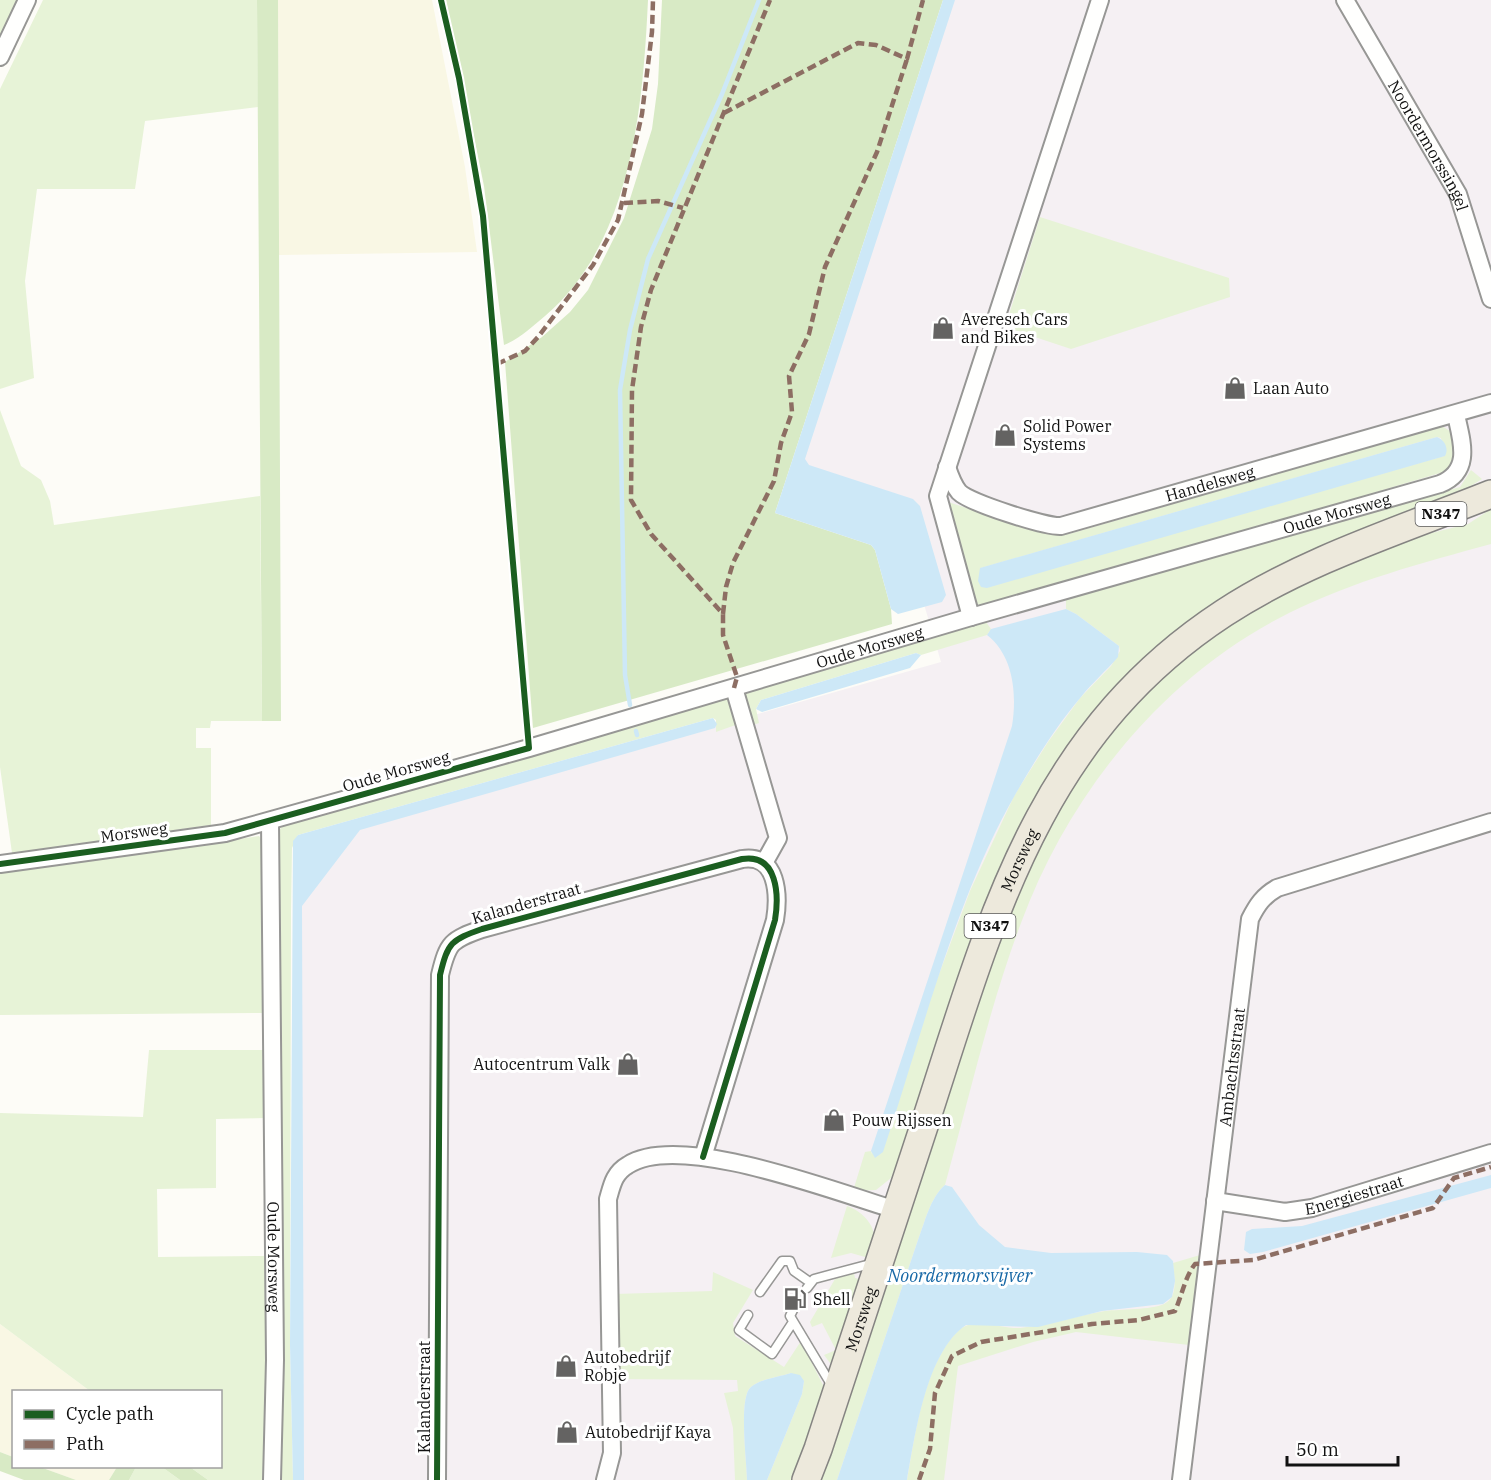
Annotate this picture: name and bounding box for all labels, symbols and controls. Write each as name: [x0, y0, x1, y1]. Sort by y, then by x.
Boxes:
street label: Noordermorssingel: [1384, 77, 1473, 214]
place label: Averesch Cars and Bikes: [961, 309, 1068, 347]
shop icon: Averesch Cars and Bikes: [930, 315, 956, 341]
shop icon: Laan Auto: [1222, 375, 1248, 401]
place label: Laan Auto: [1253, 378, 1329, 398]
place label: Solid Power Systems: [1023, 416, 1111, 454]
shop icon: Solid Power Systems: [992, 422, 1018, 448]
street label: Handelsweg: [1163, 461, 1257, 506]
street label: Oude Morsweg: [1281, 488, 1393, 538]
road number: N347: [1416, 502, 1466, 526]
street label: Oude Morsweg: [814, 622, 926, 672]
street label: Oude Morsweg: [340, 746, 452, 796]
street label: Morsweg: [99, 817, 169, 847]
street label: Morsweg: [996, 825, 1043, 894]
street label: Kalanderstraat: [469, 878, 583, 928]
road number: N347: [964, 914, 1016, 938]
street label: Ambachtsstraat: [1215, 1006, 1249, 1128]
shop icon: Autocentrum Valk: [615, 1051, 641, 1077]
place label: Autocentrum Valk: [473, 1054, 611, 1074]
shop icon: Pouw Rijssen: [821, 1107, 847, 1133]
place label: Pouw Rijssen: [852, 1110, 952, 1130]
street label: Energiestraat: [1303, 1170, 1406, 1219]
street label: Oude Morsweg: [264, 1201, 285, 1313]
water label: Noordermorsvijver: [887, 1264, 1034, 1287]
street label: Morsweg: [841, 1284, 881, 1354]
fuel station icon: Shell: [782, 1286, 808, 1312]
place label: Shell: [813, 1289, 851, 1309]
street label: Kalanderstraat: [414, 1340, 434, 1453]
place label: Autobedrijf Robje: [584, 1347, 671, 1385]
shop icon: Autobedrijf Robje: [553, 1353, 579, 1379]
legend: [12, 1390, 222, 1468]
text: Cycle path: [66, 1402, 154, 1425]
shop icon: Autobedrijf Kaya: [554, 1419, 580, 1445]
place label: Autobedrijf Kaya: [585, 1422, 712, 1442]
scale bar: [1287, 1429, 1398, 1467]
text: Path: [66, 1432, 104, 1455]
text: 50 m: [1296, 1438, 1339, 1461]

